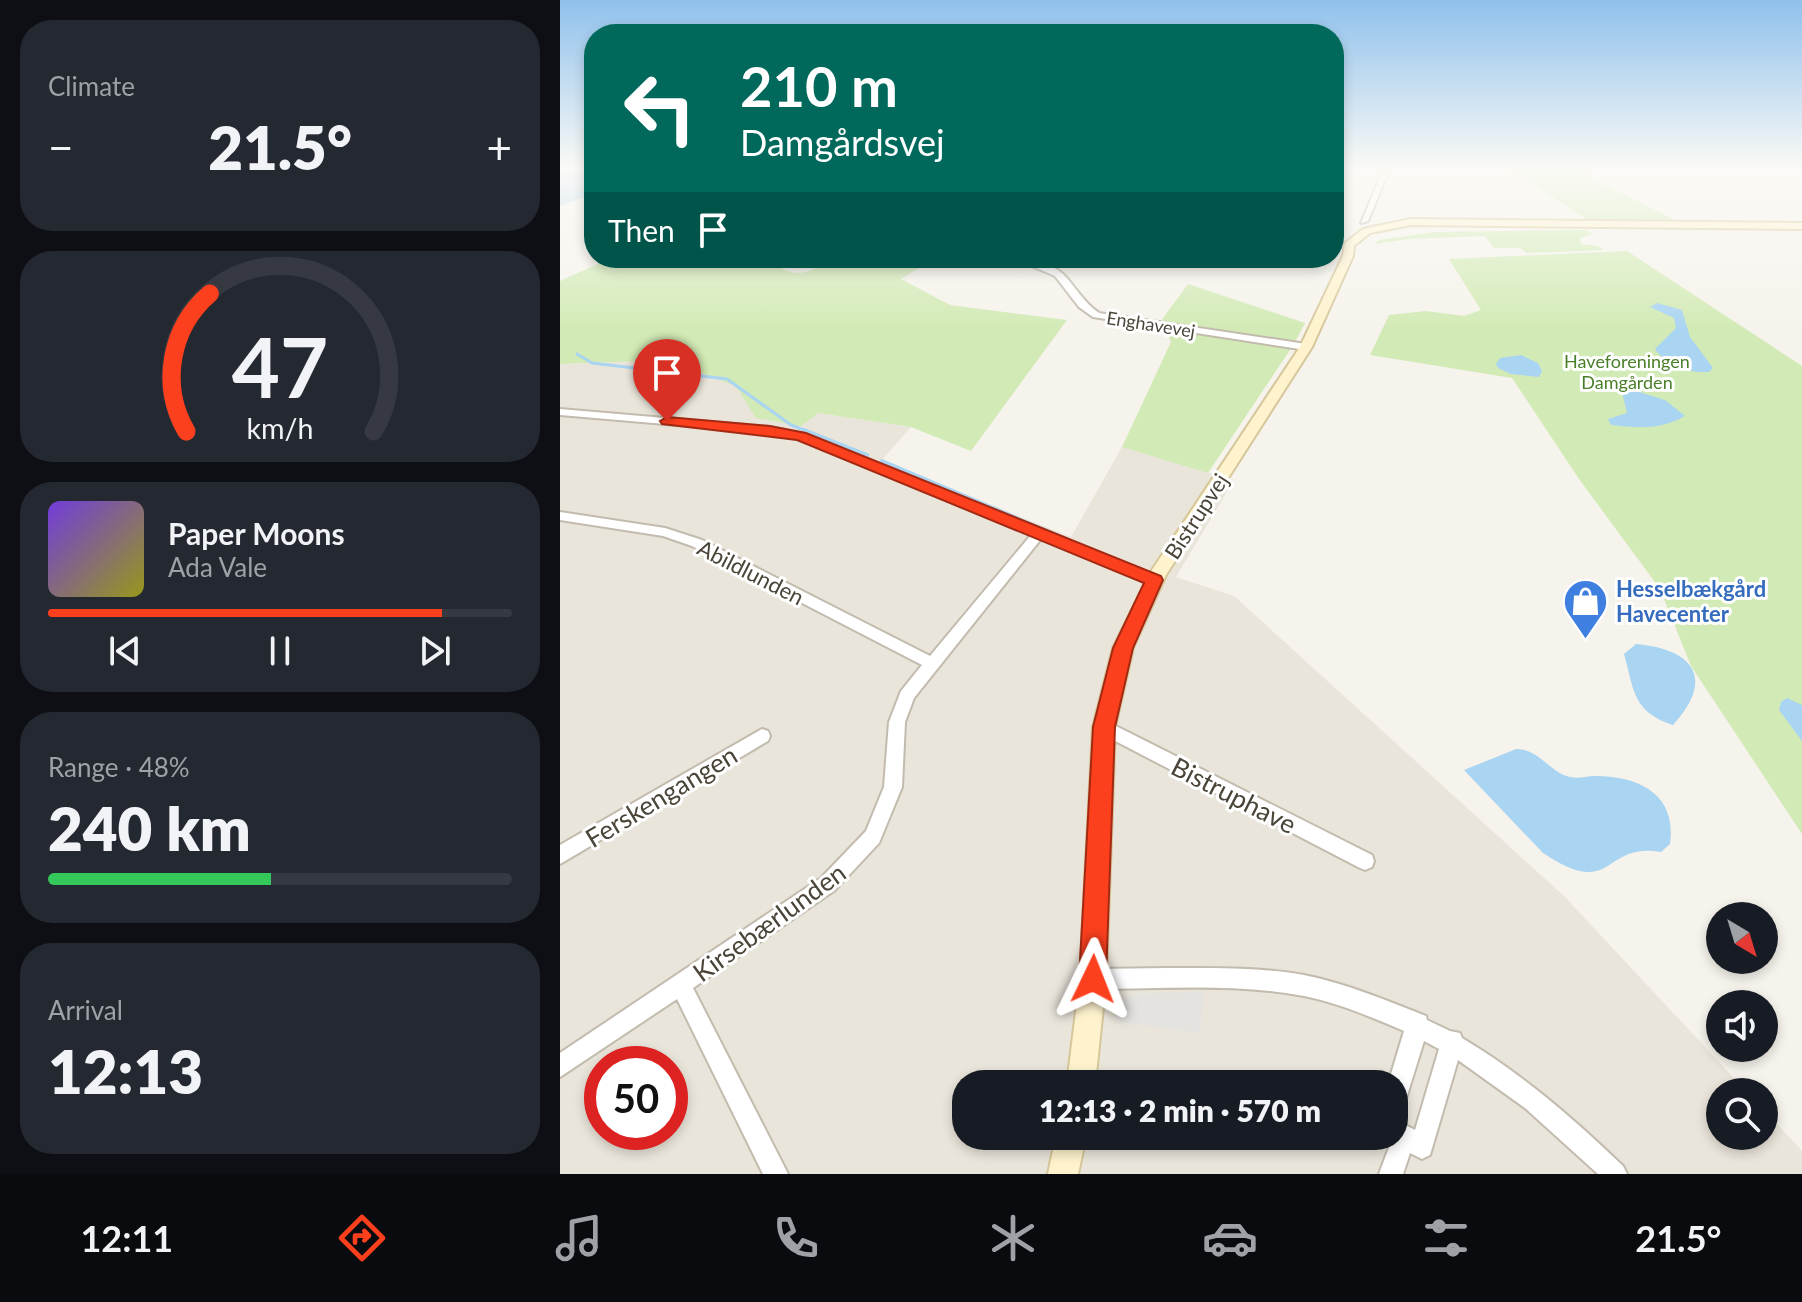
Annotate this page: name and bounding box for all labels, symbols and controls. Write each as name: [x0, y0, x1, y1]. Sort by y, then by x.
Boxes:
text: 210 m: [740, 52, 898, 119]
icon: left: [608, 56, 712, 160]
text: Climate: [48, 70, 135, 102]
text: 21.5°: [208, 111, 352, 183]
text: Damgårdsvej: [740, 120, 945, 164]
text: −: [48, 121, 74, 173]
text: +: [486, 121, 512, 173]
icon: arrive: [691, 208, 735, 252]
text: Then: [608, 212, 675, 248]
street label: Enghavevej: [1105, 306, 1197, 342]
text: 47: [232, 316, 328, 416]
pin: [633, 339, 701, 421]
park label: Haveforeningen Damgården: [1564, 350, 1690, 393]
icon: arrive: [645, 351, 689, 395]
text: km/h: [247, 411, 313, 445]
street label: Bistrupvej: [1158, 468, 1234, 564]
text: Paper Moons: [168, 515, 345, 551]
street label: Abildlunden: [693, 534, 809, 610]
text: Ada Vale: [168, 551, 267, 583]
place label: Hesselbækgård Havecenter: [1616, 575, 1766, 627]
shop icon: Hesselbækgård Havecenter: [1561, 577, 1609, 640]
icon: previous: [103, 629, 147, 673]
icon: pause: [258, 629, 302, 673]
icon: next: [413, 629, 457, 673]
street label: Ferskengangen: [579, 738, 743, 854]
street label: Bistruphave: [1166, 750, 1302, 840]
text: Range · 48%: [48, 751, 190, 783]
text: 240 km: [48, 792, 251, 864]
street label: Kirsebærlunden: [686, 856, 852, 988]
north arrow: [1706, 902, 1778, 974]
map controls: [1706, 902, 1778, 1150]
position arrow: [1051, 937, 1135, 1021]
button: sound: [1706, 990, 1778, 1062]
text: Arrival: [48, 994, 123, 1026]
text: 12:13: [48, 1035, 203, 1107]
speed limit sign: 50: [584, 1046, 688, 1150]
button: search: [1706, 1078, 1778, 1150]
text: 12:13 · 2 min · 570 m: [1039, 1092, 1321, 1128]
icon: directions: [334, 1210, 390, 1266]
icon: music: [551, 1210, 607, 1266]
icon: phone: [768, 1210, 824, 1266]
icon: climate: [985, 1210, 1041, 1266]
icon: car: [1202, 1210, 1258, 1266]
icon: filters: [1418, 1210, 1474, 1266]
text: 12:11: [80, 1216, 173, 1260]
text: 21.5°: [1635, 1216, 1722, 1260]

